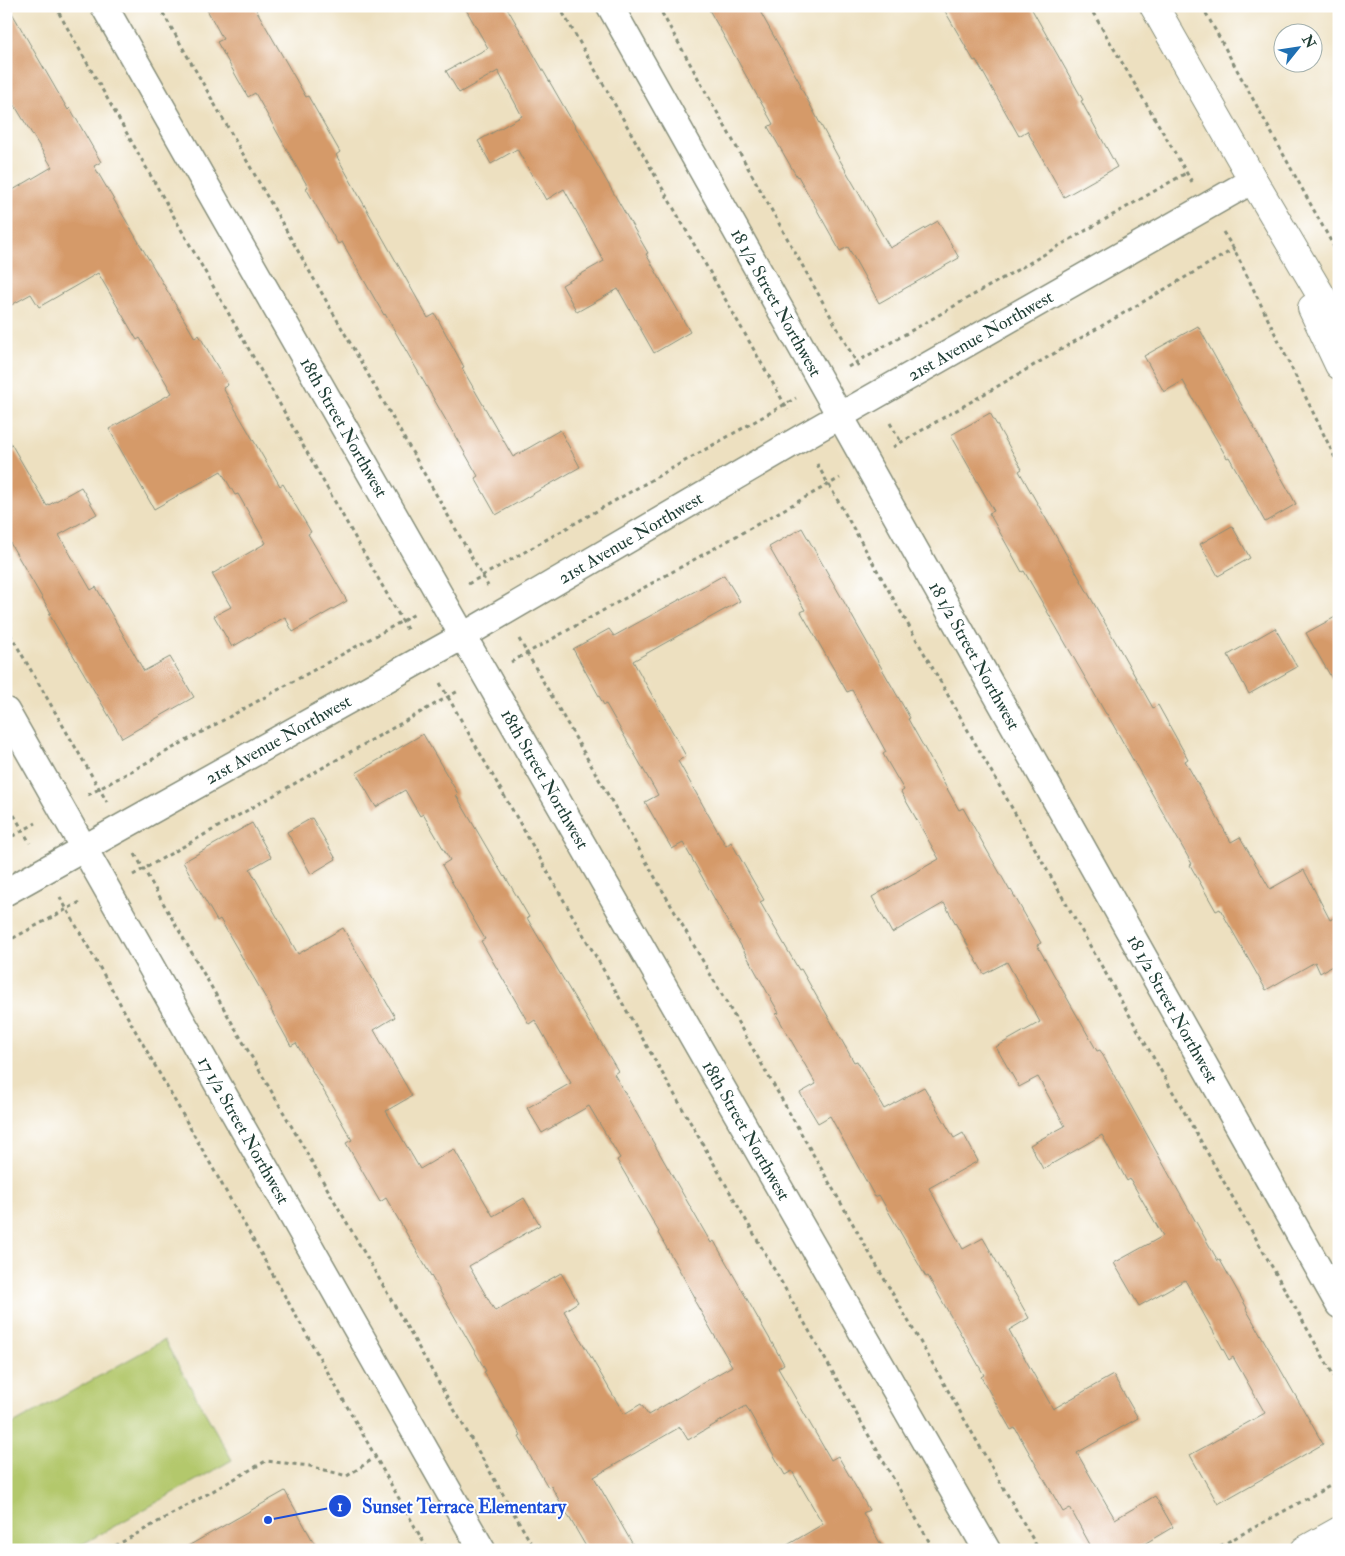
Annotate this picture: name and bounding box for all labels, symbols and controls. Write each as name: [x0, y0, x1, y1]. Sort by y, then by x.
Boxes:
north arrow: [1272, 22, 1322, 72]
text: N: [1298, 31, 1320, 52]
street label: 18 1/2 Street Northwest: [725, 224, 827, 381]
street label: 21st Avenue Northwest: [904, 285, 1058, 387]
street label: 18th Street Northwest: [295, 353, 393, 502]
street label: 21st Avenue Northwest: [554, 487, 708, 590]
street label: 18 1/2 Street Northwest: [923, 578, 1025, 734]
street label: 21st Avenue Northwest: [201, 690, 356, 790]
street label: 18th Street Northwest: [495, 705, 594, 854]
street label: 18 1/2 Street Northwest: [1122, 931, 1223, 1088]
street label: 17 1/2 Street Northwest: [192, 1052, 295, 1209]
street label: 18th Street Northwest: [697, 1056, 795, 1205]
callout: Sunset Terrace Elementary: [327, 1489, 576, 1523]
text: Sunset Terrace Elementary: [362, 1495, 567, 1520]
text: 1: [337, 1497, 343, 1516]

